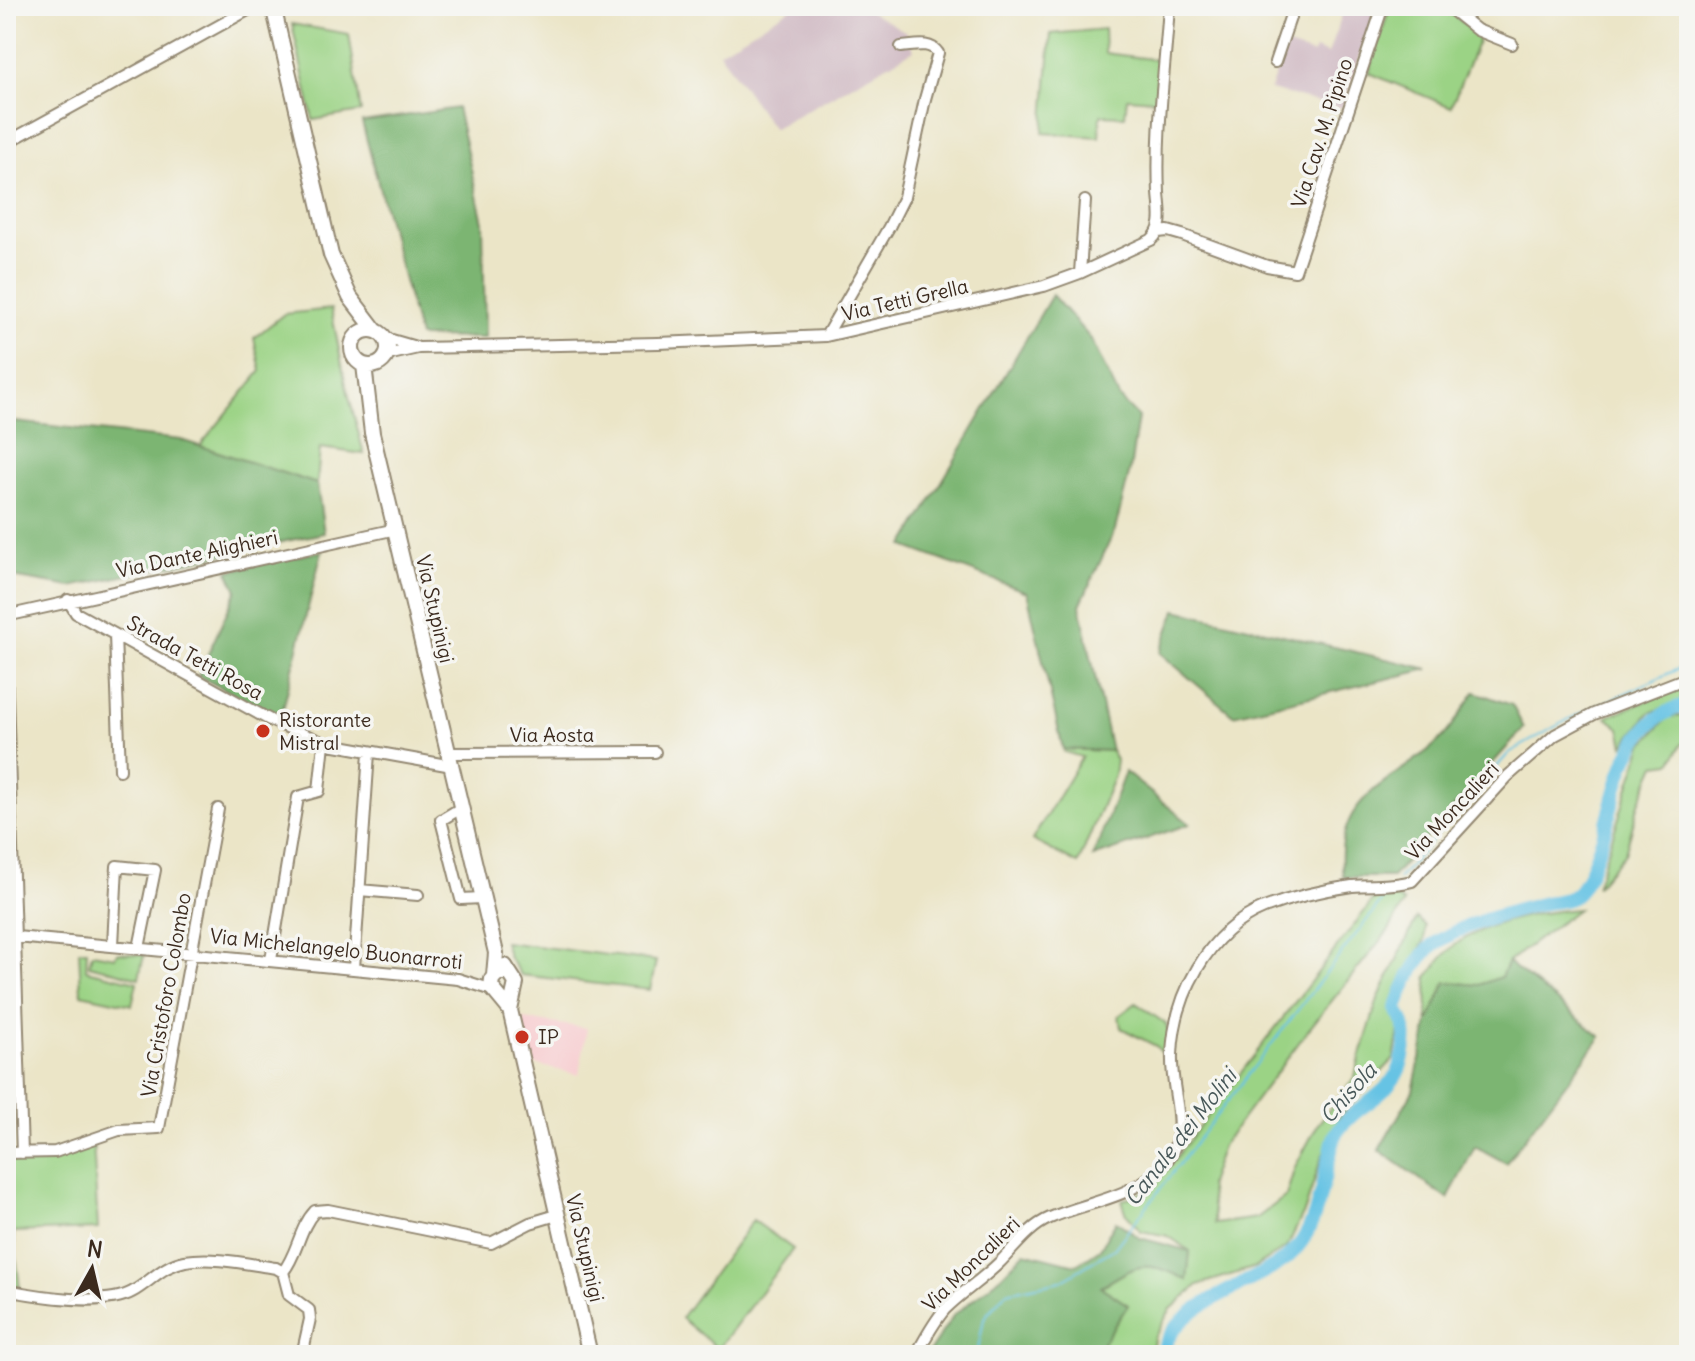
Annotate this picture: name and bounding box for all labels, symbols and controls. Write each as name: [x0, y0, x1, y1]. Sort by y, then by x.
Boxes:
street label: Via Cav. M. Pipino: [1286, 55, 1358, 211]
street label: Via Tetti Grella: [839, 273, 970, 326]
street label: Via Dante Alighieri: [114, 524, 280, 583]
street label: Via Stupinigi: [411, 553, 460, 665]
street label: Strada Tetti Rosa: [123, 610, 268, 705]
place label: Ristorante Mistral: [279, 707, 371, 755]
marker: Ristorante Mistral: [254, 722, 272, 740]
street label: Via Aosta: [510, 722, 594, 747]
street label: Via Moncalieri: [1400, 756, 1504, 865]
street label: Via Cristoforo Colombo: [135, 891, 196, 1099]
street label: Via Michelangelo Buonarroti: [209, 923, 463, 974]
place label: IP: [538, 1024, 559, 1049]
marker: IP: [513, 1028, 531, 1046]
water label: Chisola: [1314, 1056, 1383, 1129]
water label: Canale dei Molini: [1118, 1060, 1244, 1211]
street label: Via Stupinigi: [561, 1192, 610, 1304]
street label: Via Moncalieri: [917, 1211, 1025, 1316]
north arrow: [52, 1229, 132, 1309]
text: N: [85, 1234, 104, 1264]

